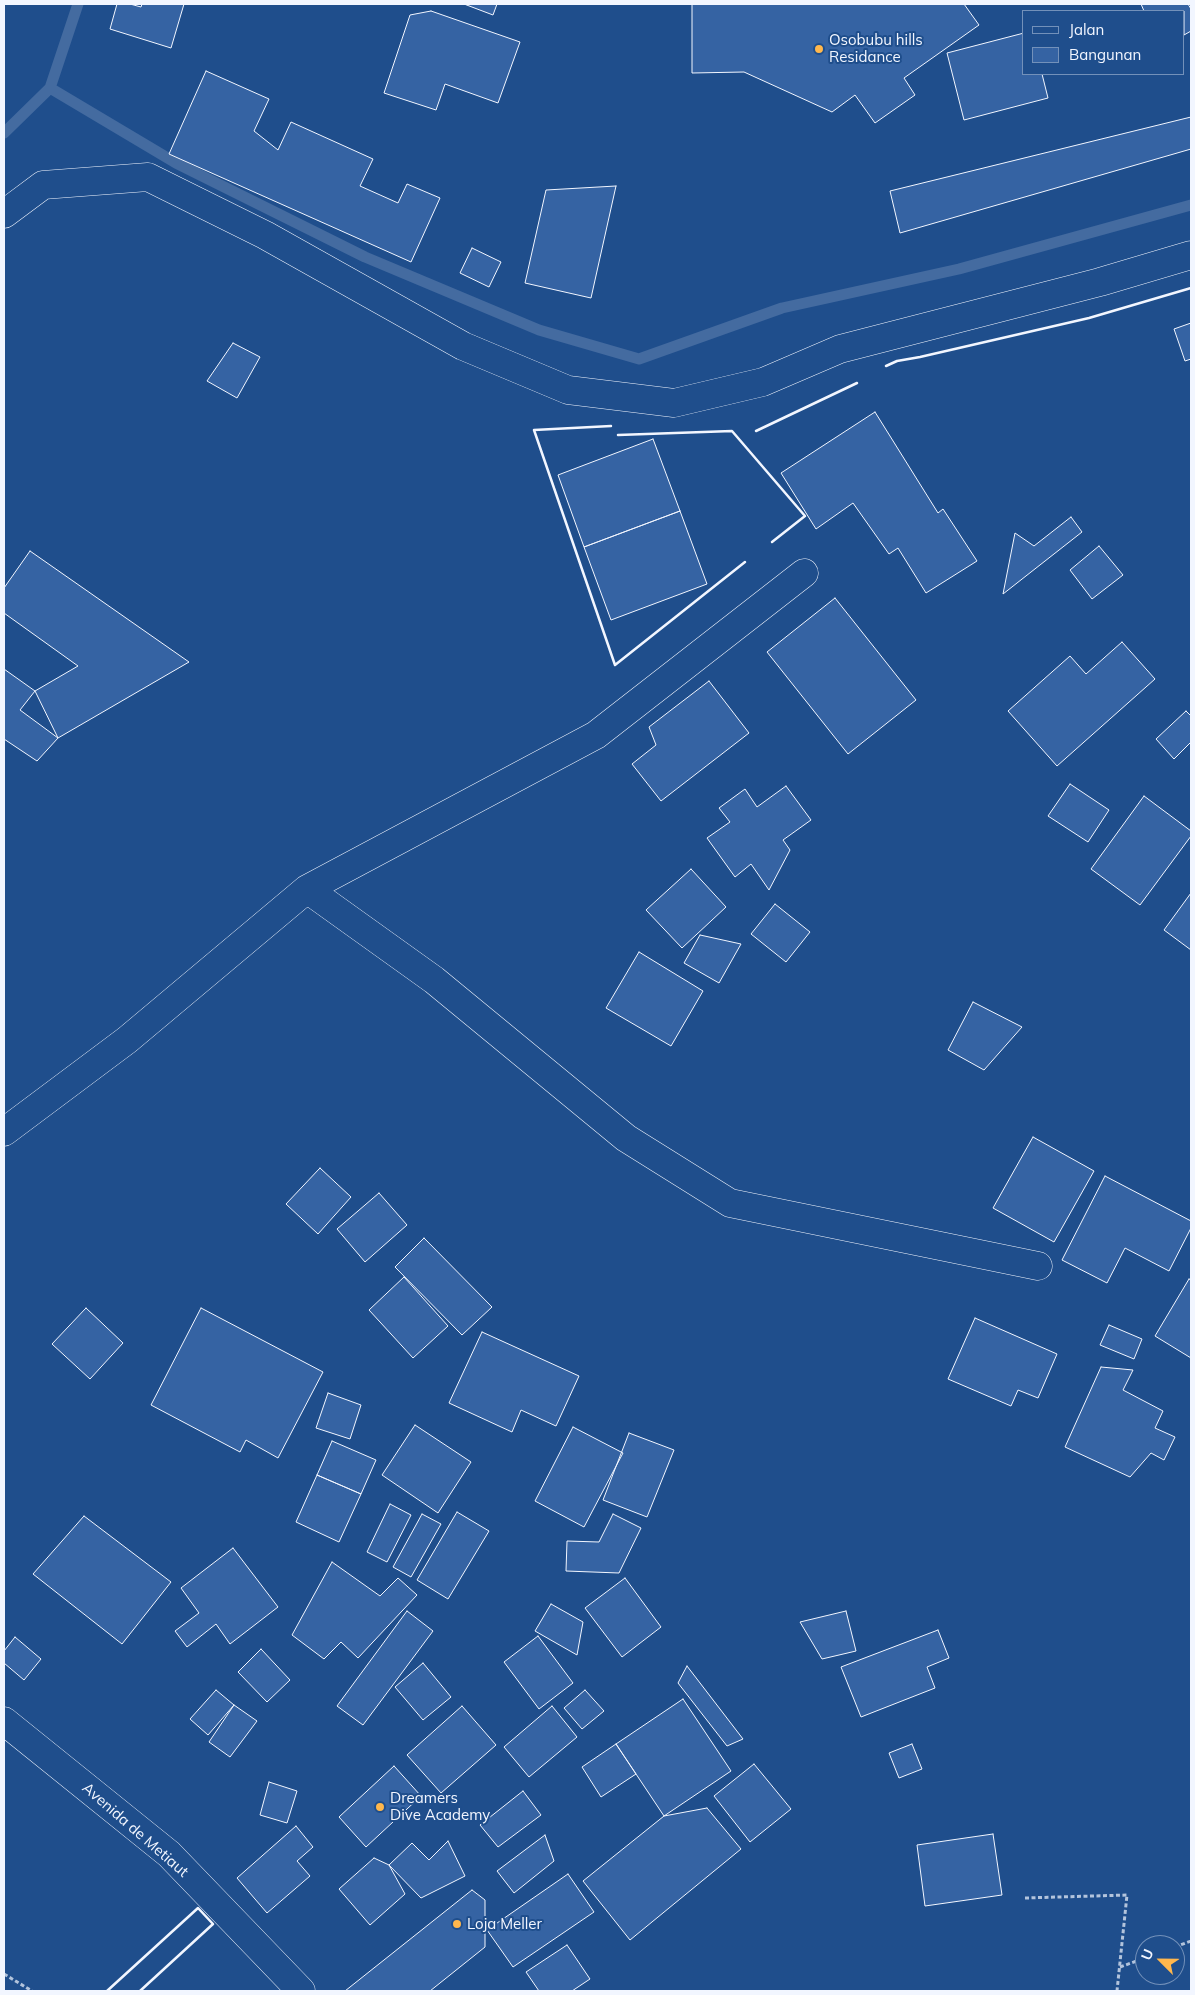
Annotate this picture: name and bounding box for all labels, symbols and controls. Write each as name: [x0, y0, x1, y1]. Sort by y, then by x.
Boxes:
legend: [1022, 10, 1185, 75]
text: Jalan: [1069, 20, 1104, 39]
place label: Osobubu hills Residance: [829, 31, 923, 66]
marker: Osobubu hills Residance: [813, 43, 825, 55]
text: Bangunan: [1069, 45, 1141, 64]
street label: Avenida de Metiaut: [78, 1779, 192, 1881]
place label: Dreamers Dive Academy: [390, 1789, 490, 1824]
marker: Dreamers Dive Academy: [374, 1801, 386, 1813]
place label: Loja Meller: [467, 1915, 542, 1933]
marker: Loja Meller: [451, 1918, 463, 1930]
north arrow: [1135, 1935, 1185, 1985]
text: U: [1137, 1946, 1157, 1963]

